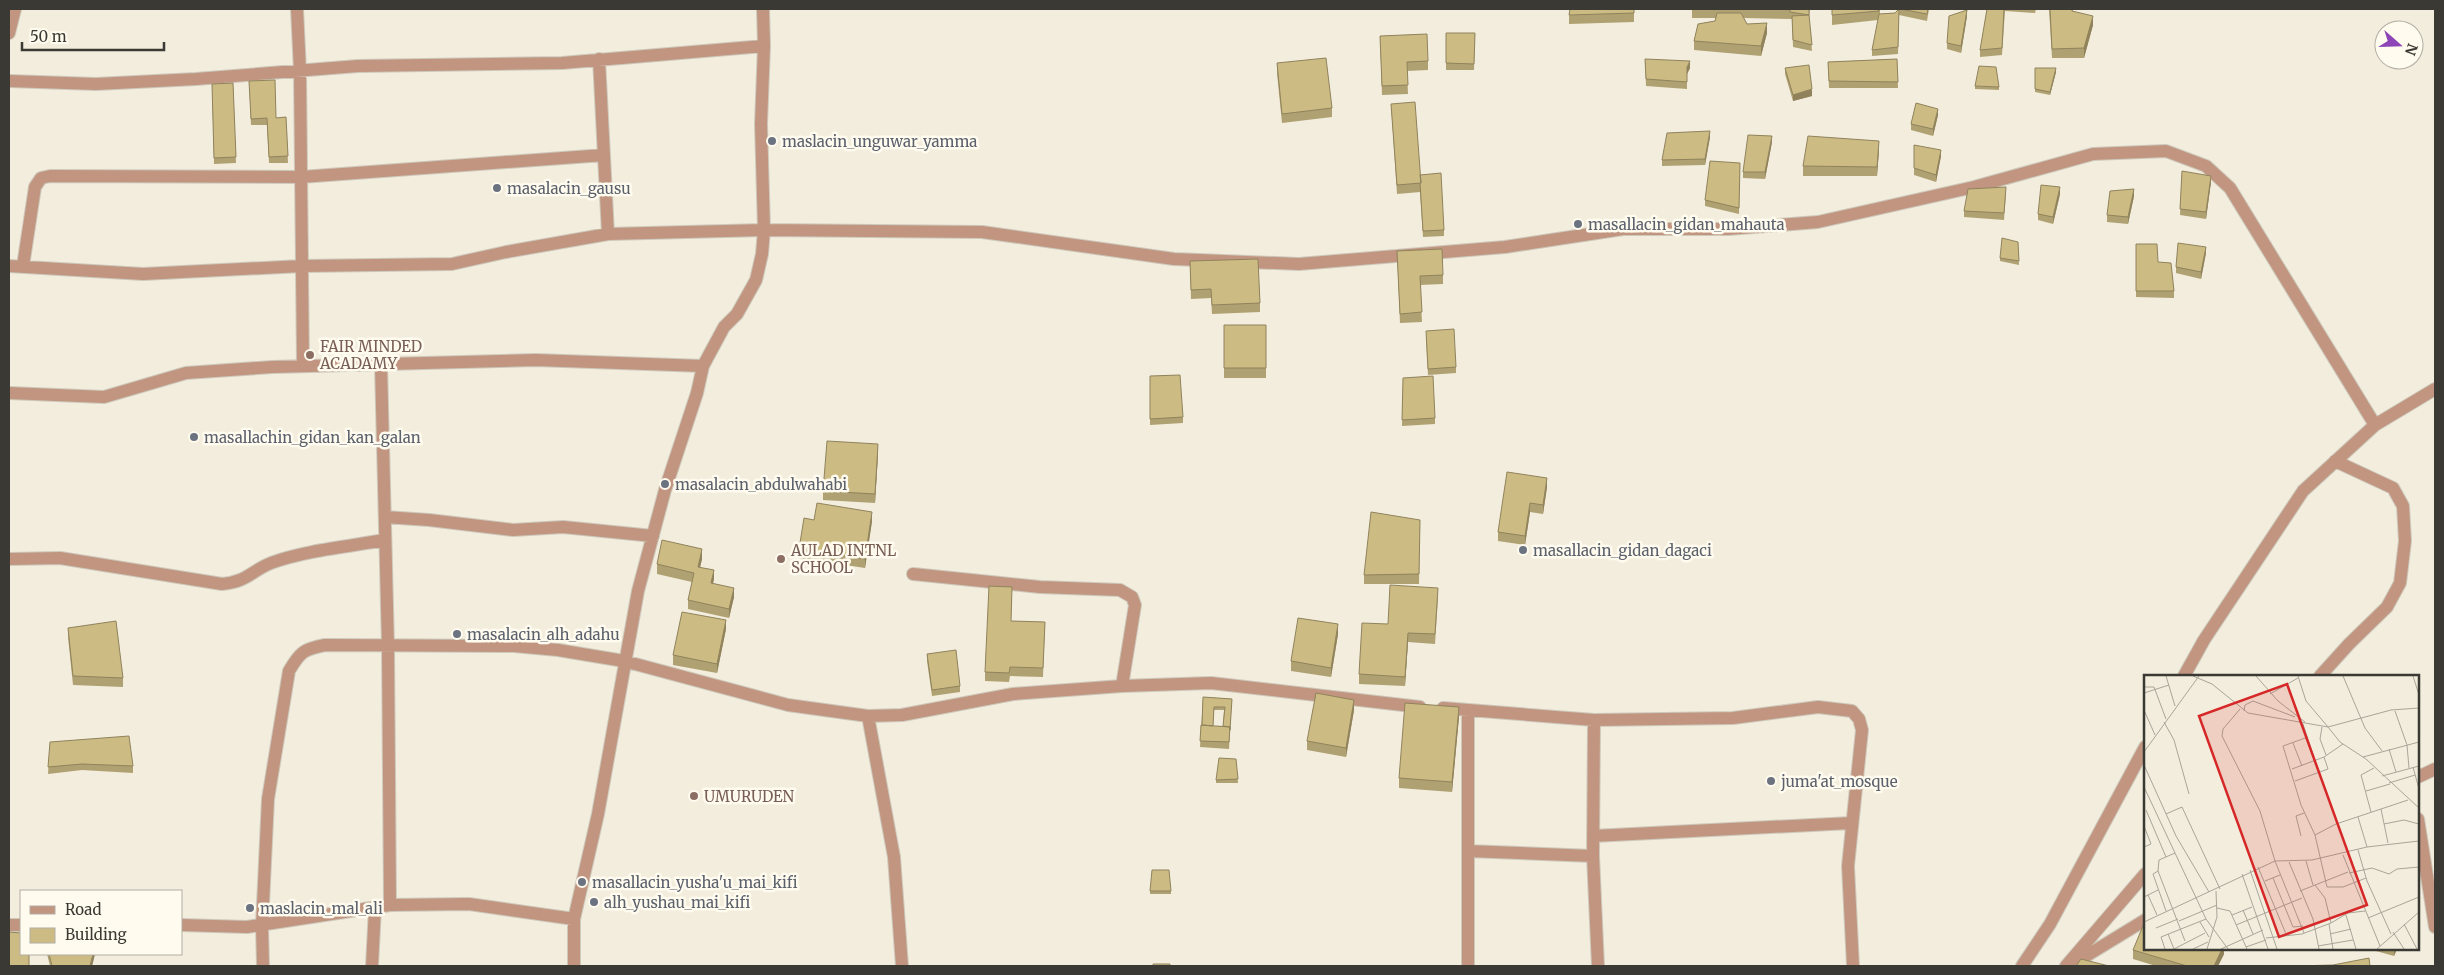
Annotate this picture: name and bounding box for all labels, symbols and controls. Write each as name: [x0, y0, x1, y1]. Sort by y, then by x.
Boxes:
scale bar: [22, 20, 165, 52]
north arrow: [2374, 20, 2424, 70]
text: 50 m: [30, 27, 67, 46]
text: N: [2401, 41, 2422, 58]
place label: maslacin_unguwar_yamma: [782, 132, 977, 151]
marker: maslacin_unguwar_yamma: [766, 135, 778, 147]
place label: masalacin_gausu: [507, 179, 631, 198]
marker: masalacin_gausu: [491, 182, 503, 194]
place label: masallacin_gidan_mahauta: [1588, 215, 1785, 234]
marker: masallacin_gidan_mahauta: [1572, 218, 1584, 230]
place label: FAIR MINDED ACADAMY: [319, 337, 422, 373]
marker: FAIR MINDED ACADAMY: [304, 349, 316, 361]
place label: masallachin_gidan_kan_galan: [204, 428, 421, 447]
marker: masallachin_gidan_kan_galan: [188, 431, 200, 443]
place label: masalacin_abdulwahabi: [675, 475, 847, 494]
marker: masalacin_abdulwahabi: [659, 478, 671, 490]
place label: AULAD INTNL SCHOOL: [790, 541, 897, 577]
place label: masallacin_gidan_dagaci: [1533, 541, 1712, 560]
marker: masallacin_gidan_dagaci: [1517, 544, 1529, 556]
marker: AULAD INTNL SCHOOL: [775, 553, 787, 565]
place label: masalacin_alh_adahu: [467, 625, 620, 644]
marker: masalacin_alh_adahu: [451, 628, 463, 640]
inset map: [2144, 675, 2419, 950]
place label: juma'at_mosque: [1780, 772, 1898, 791]
marker: juma'at_mosque: [1765, 775, 1777, 787]
place label: UMURUDEN: [704, 787, 795, 806]
marker: UMURUDEN: [688, 790, 700, 802]
place label: masallacin_yusha'u_mai_kifi: [592, 873, 798, 892]
marker: masallacin_yusha'u_mai_kifi: [576, 876, 588, 888]
legend: [20, 890, 182, 955]
place label: alh_yushau_mai_kifi: [604, 893, 750, 912]
marker: alh_yushau_mai_kifi: [588, 896, 600, 908]
place label: maslacin_mal_ali: [260, 899, 383, 918]
text: Road: [65, 900, 101, 919]
marker: maslacin_mal_ali: [244, 902, 256, 914]
text: Building: [65, 925, 127, 944]

